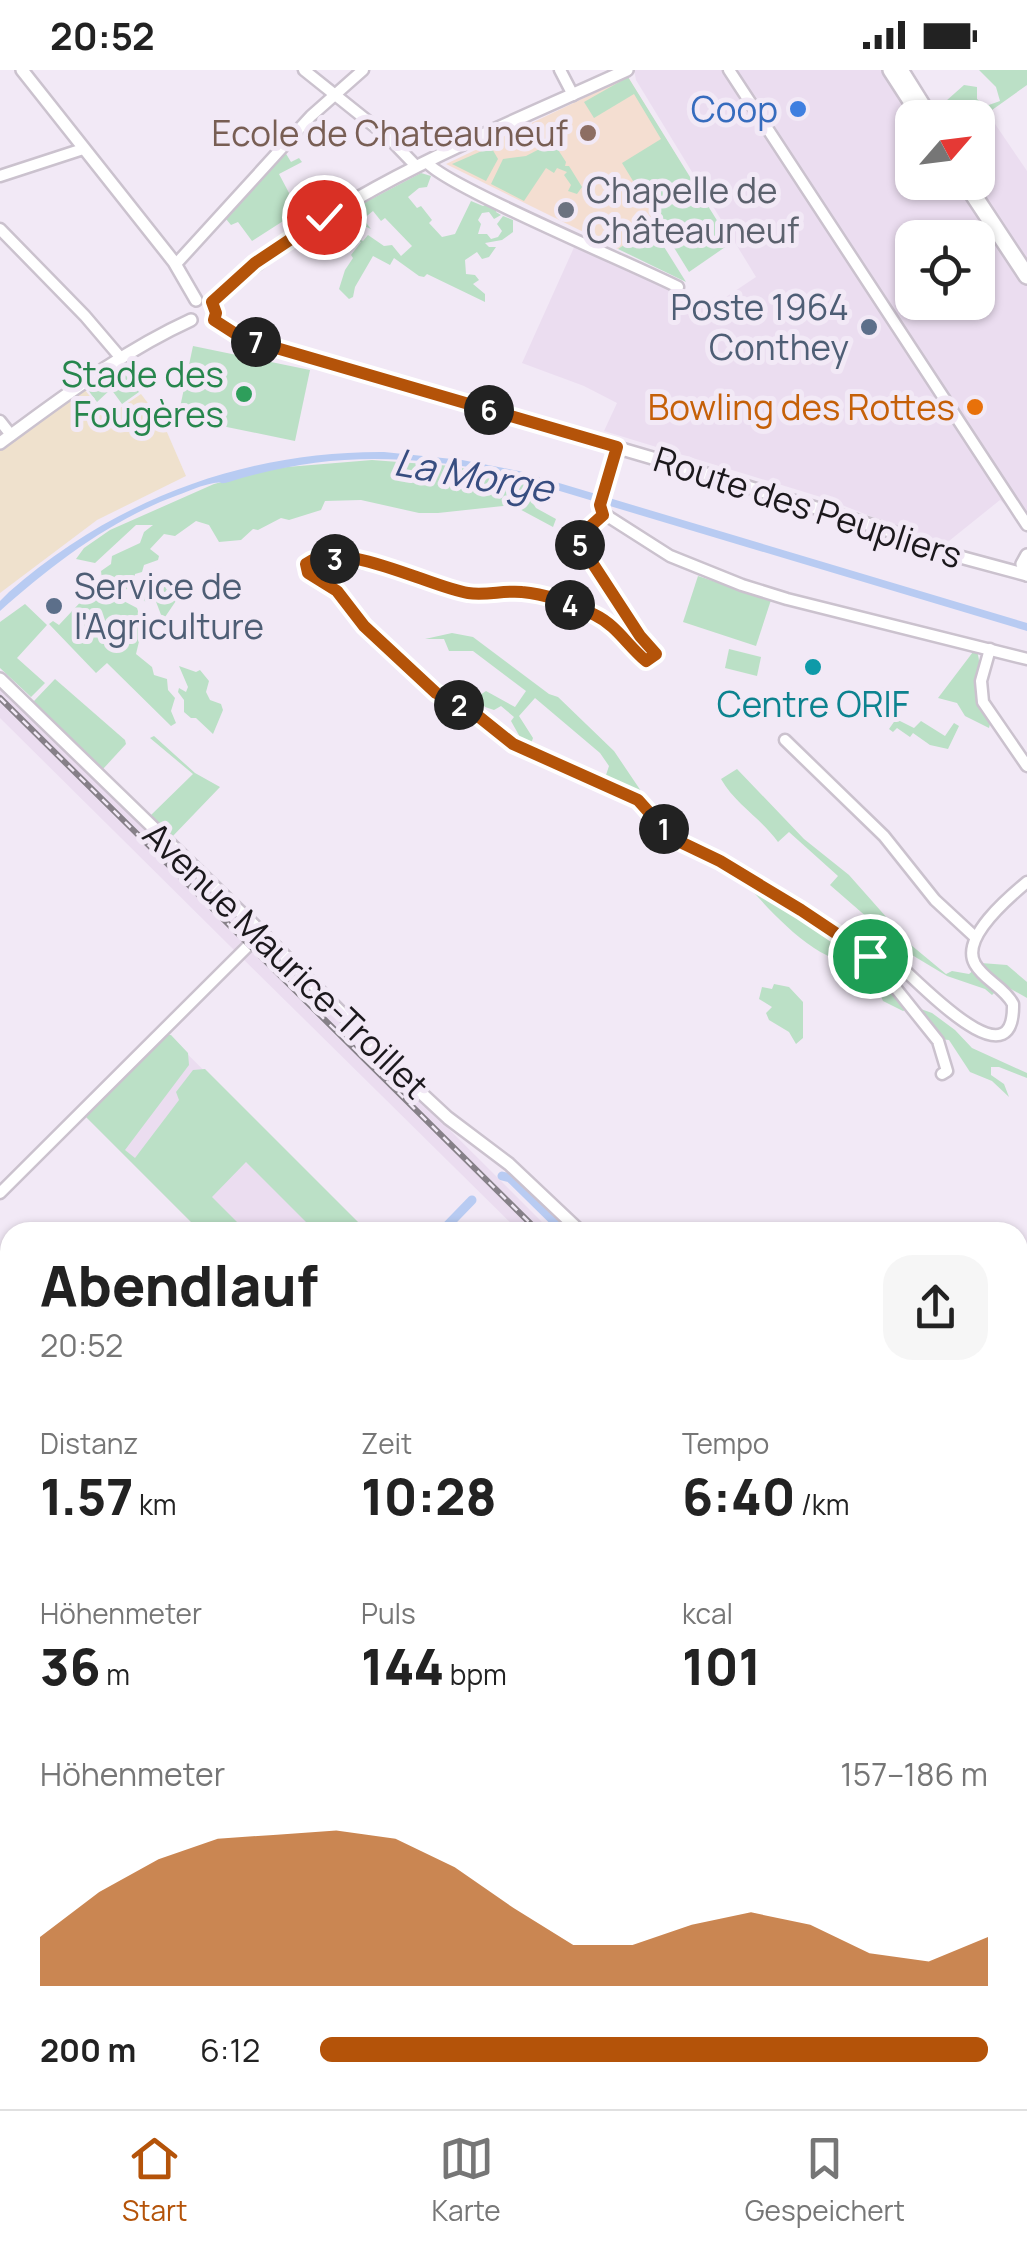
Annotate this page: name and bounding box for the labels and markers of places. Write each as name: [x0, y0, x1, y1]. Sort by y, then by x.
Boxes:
place label: Coop: [691, 85, 778, 133]
marker: Coop: [787, 98, 809, 120]
place label: Ecole de Chateauneuf: [211, 109, 569, 157]
marker: Ecole de Chateauneuf: [577, 122, 599, 144]
place label: Chapelle de Châteauneuf: [586, 166, 800, 254]
pin: [282, 175, 367, 260]
marker: Chapelle de Châteauneuf: [555, 199, 577, 221]
place label: Poste 1964 Conthey: [671, 283, 849, 371]
marker: Poste 1964 Conthey: [858, 316, 880, 338]
pin: 7: [231, 317, 281, 367]
place label: Stade des Fougères: [61, 350, 224, 438]
marker: Stade des Fougères: [233, 383, 255, 405]
place label: Bowling des Rottes: [648, 383, 955, 431]
pin: 6: [464, 385, 514, 435]
marker: Bowling des Rottes: [964, 396, 986, 418]
pin: 5: [555, 520, 605, 570]
pin: 3: [310, 534, 360, 584]
place label: Service de l'Agriculture: [74, 562, 264, 650]
pin: 4: [545, 580, 595, 630]
marker: Service de l'Agriculture: [43, 595, 65, 617]
marker: Centre ORIF: [802, 656, 824, 678]
pin: 2: [434, 680, 484, 730]
place label: Centre ORIF: [717, 680, 909, 728]
pin: 1: [639, 804, 689, 854]
pin: [828, 914, 913, 999]

